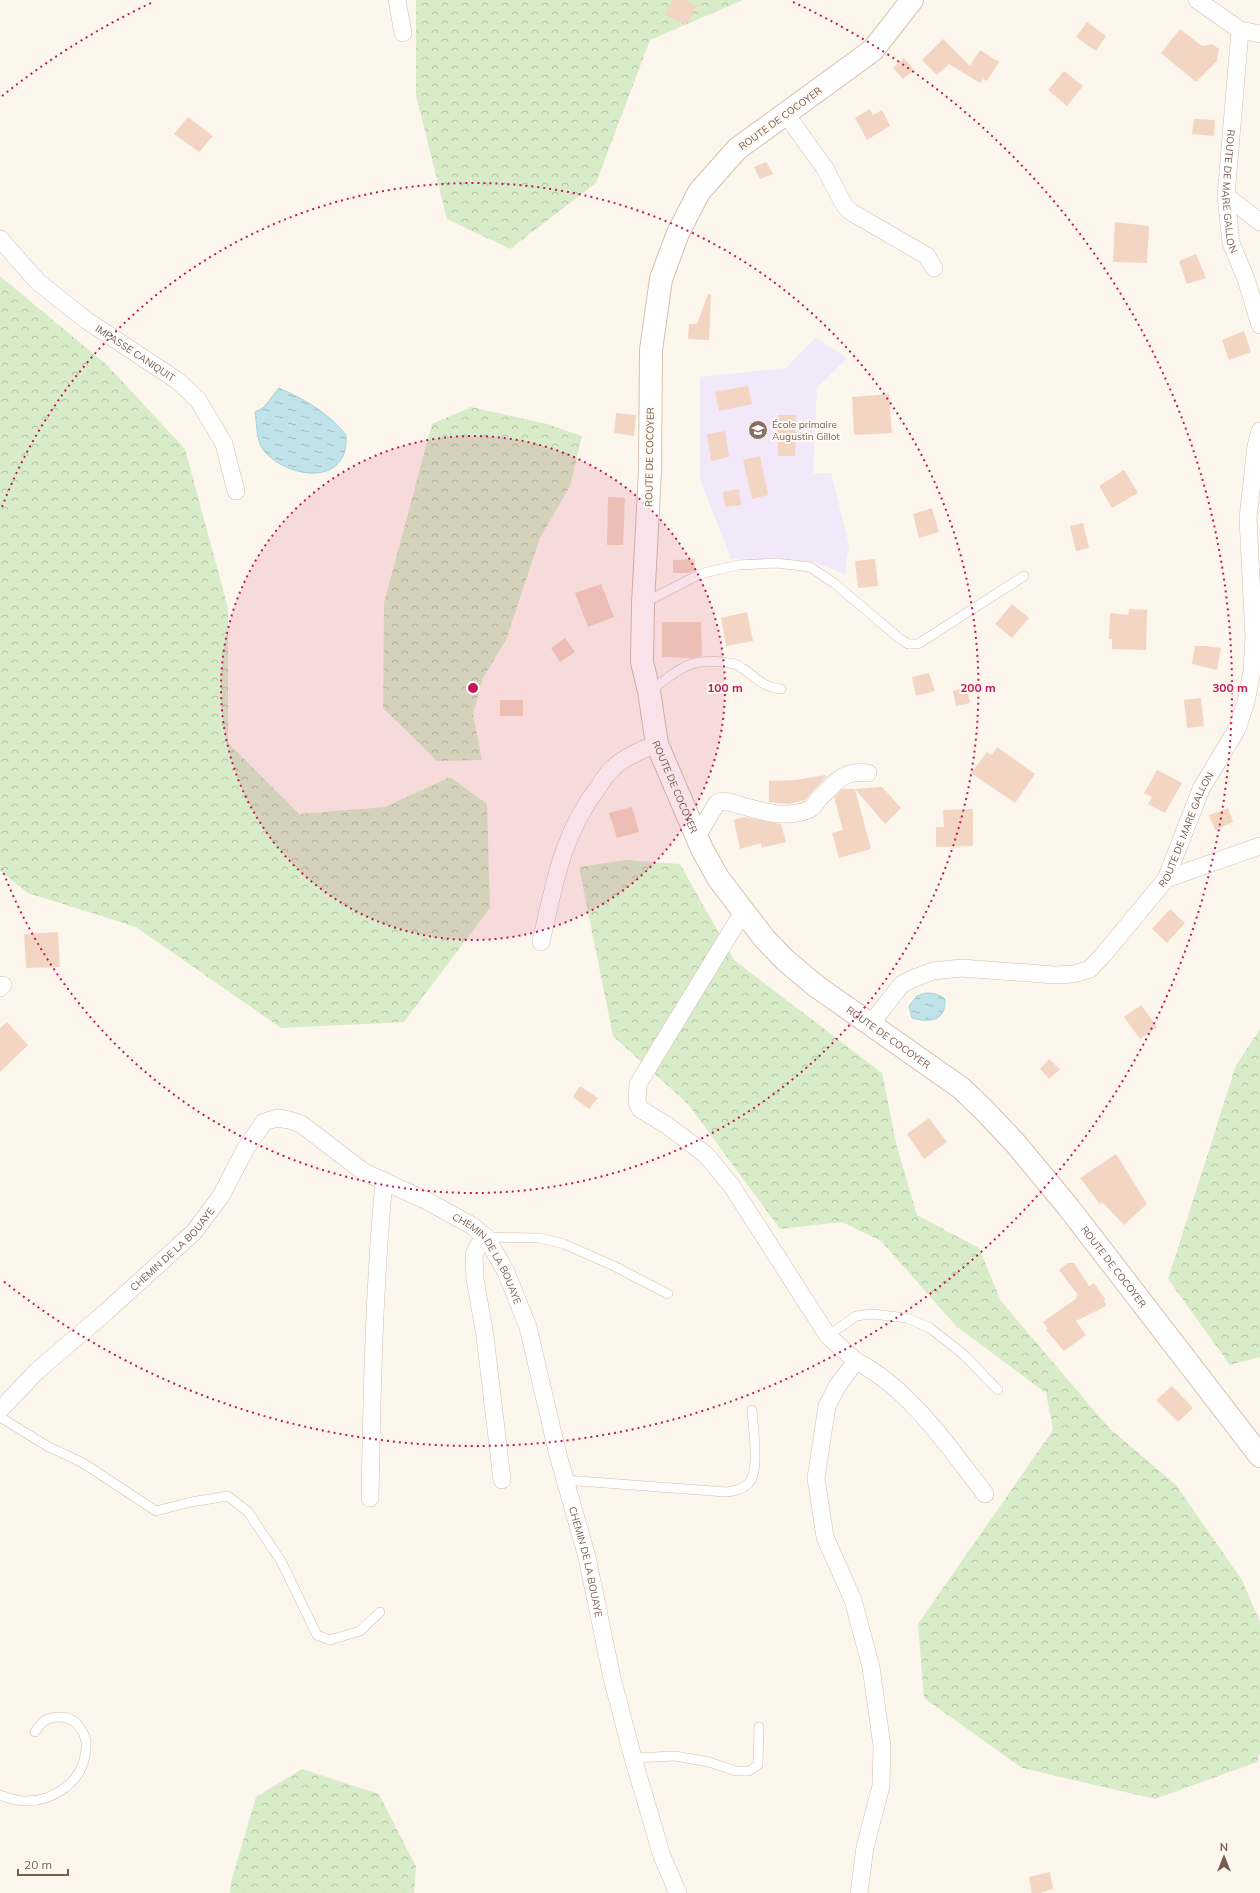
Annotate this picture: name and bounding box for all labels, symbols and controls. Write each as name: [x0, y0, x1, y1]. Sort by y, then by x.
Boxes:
street label: ROUTE DE COCOYER: [736, 84, 824, 153]
street label: ROUTE DE MARE GALLON: [1219, 129, 1241, 255]
street label: IMPASSE CANIQUIT: [93, 322, 178, 384]
street label: ROUTE DE COCOYER: [642, 407, 657, 507]
place label: École primaire Augustin Gillot: [772, 418, 840, 443]
school or university icon: École primaire Augustin Gillot: [747, 419, 769, 441]
text: 100 m: [707, 680, 743, 695]
text: 200 m: [960, 680, 996, 695]
text: 300 m: [1212, 680, 1248, 695]
centre of rings: [466, 681, 480, 695]
street label: ROUTE DE COCOYER: [649, 739, 701, 835]
street label: ROUTE DE MARE GALLON: [1156, 770, 1217, 890]
street label: ROUTE DE COCOYER: [844, 1003, 933, 1072]
street label: CHEMIN DE LA BOUAYE: [128, 1205, 217, 1294]
street label: CHEMIN DE LA BOUAYE: [450, 1210, 524, 1306]
street label: ROUTE DE COCOYER: [1078, 1223, 1149, 1310]
street label: CHEMIN DE LA BOUAYE: [566, 1505, 605, 1618]
north arrow: [1204, 1837, 1244, 1877]
text: N: [1220, 1840, 1228, 1854]
scale bar: [18, 1851, 68, 1877]
text: 20 m: [24, 1857, 52, 1872]

